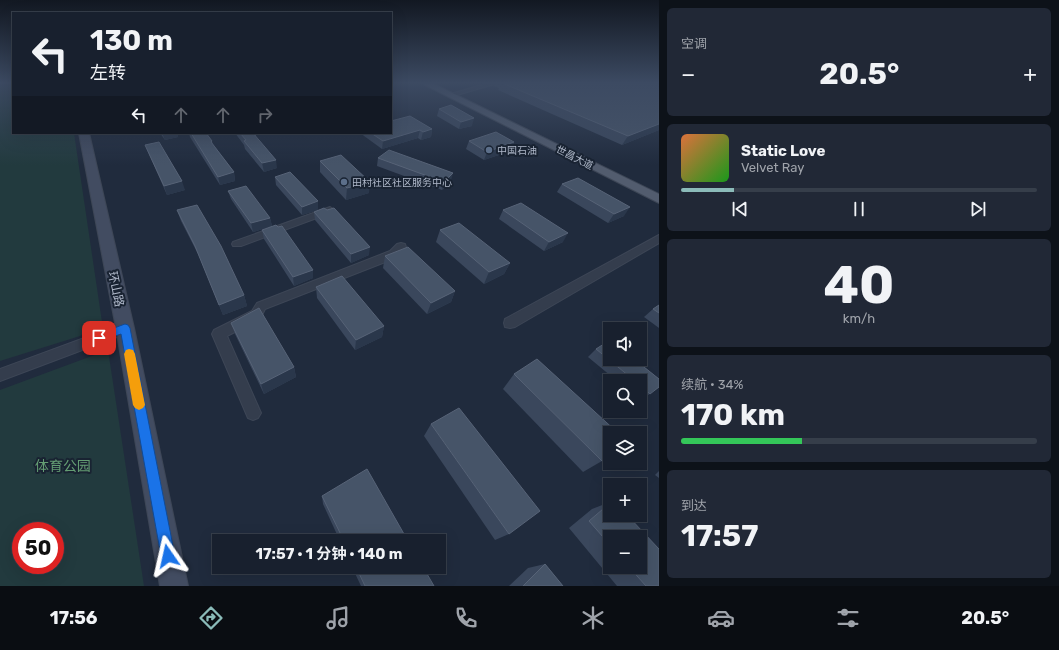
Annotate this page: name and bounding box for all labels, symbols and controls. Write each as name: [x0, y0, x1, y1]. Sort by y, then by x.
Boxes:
text: 130 m: [90, 24, 173, 57]
icon: left: [24, 28, 76, 80]
text: 空调: [681, 36, 707, 51]
text: 20.5°: [819, 56, 899, 92]
text: −: [681, 61, 695, 88]
text: +: [1023, 61, 1037, 88]
text: 左转: [90, 62, 126, 84]
icon: left: [128, 104, 150, 126]
icon: ahead: [170, 104, 192, 126]
icon: ahead: [212, 104, 234, 126]
icon: right: [254, 104, 276, 126]
text: Static Love: [741, 142, 825, 160]
street label: 世昌大道: [554, 143, 595, 172]
marker: 中国石油: [484, 145, 494, 155]
place label: 中国石油: [497, 145, 537, 157]
text: Velvet Ray: [741, 160, 804, 175]
marker: 田村社区社区服务中心: [339, 177, 349, 187]
place label: 田村社区社区服务中心: [352, 177, 452, 189]
icon: previous: [729, 198, 751, 220]
icon: pause: [848, 198, 870, 220]
icon: next: [967, 198, 989, 220]
text: 40: [824, 254, 894, 316]
street label: 环山路: [105, 270, 127, 308]
text: km/h: [843, 311, 875, 326]
pin: [82, 321, 116, 355]
map controls: [603, 322, 647, 574]
button: sound: [603, 322, 647, 366]
icon: arrive: [88, 327, 110, 349]
button: search: [603, 374, 647, 418]
text: 续航 · 34%: [681, 377, 743, 392]
text: 170 km: [681, 397, 785, 433]
button: layers: [603, 426, 647, 470]
park label: 体育公园: [35, 458, 91, 475]
button: +: [603, 478, 647, 522]
text: 到达: [681, 498, 707, 513]
text: 17:57: [681, 518, 758, 554]
speed limit sign: 50: [12, 522, 64, 574]
button: −: [603, 530, 647, 574]
position arrow: [147, 535, 189, 577]
text: 17:57 · 1 分钟 · 140 m: [256, 545, 402, 563]
icon: directions: [197, 604, 225, 632]
icon: music: [324, 604, 352, 632]
icon: phone: [452, 604, 480, 632]
icon: climate: [579, 604, 607, 632]
icon: car: [707, 604, 735, 632]
icon: filters: [834, 604, 862, 632]
text: 17:56: [50, 607, 98, 629]
text: 20.5°: [961, 607, 1009, 629]

